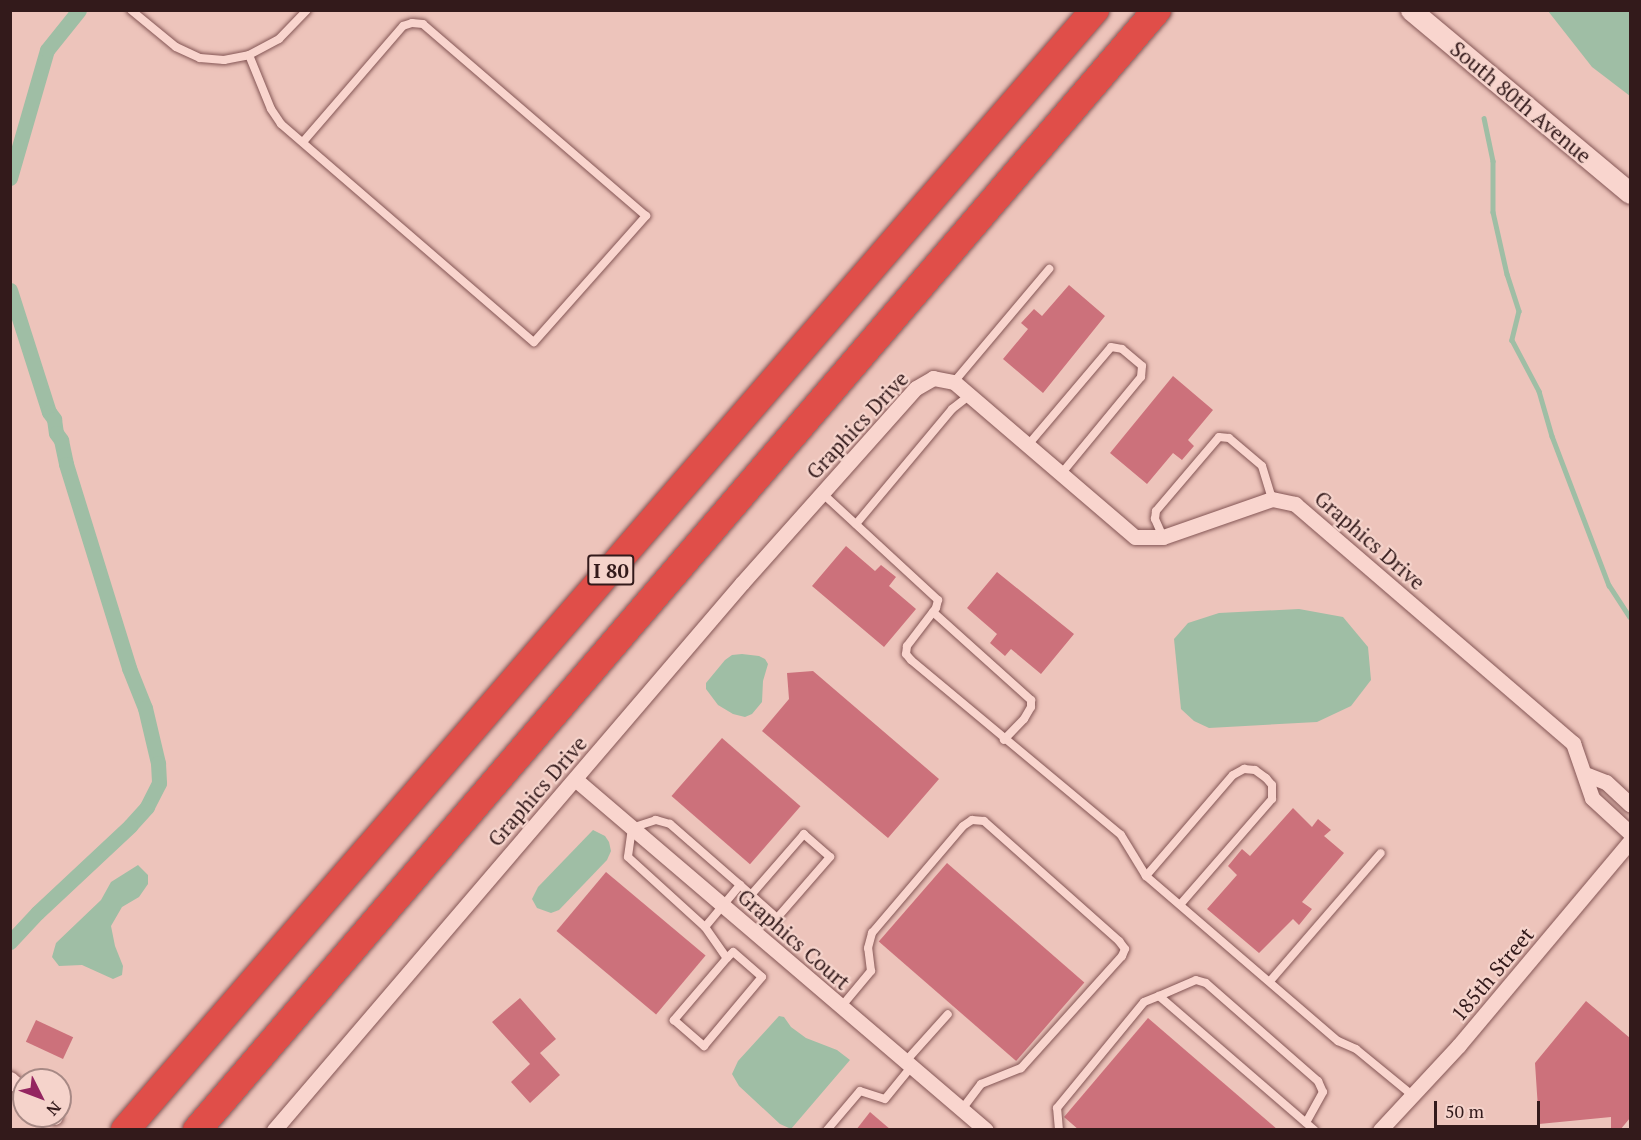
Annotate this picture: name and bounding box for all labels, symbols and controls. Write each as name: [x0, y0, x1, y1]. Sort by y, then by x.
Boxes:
street label: South 80th Avenue: [1445, 36, 1597, 168]
street label: Graphics Drive: [801, 366, 913, 484]
street label: Graphics Drive: [1310, 485, 1430, 595]
road number: I 80: [587, 553, 635, 587]
street label: Graphics Drive: [482, 731, 592, 851]
street label: Graphics Court: [733, 884, 855, 994]
street label: 185th Street: [1445, 922, 1539, 1026]
north arrow: [12, 1068, 72, 1128]
scale bar: [1437, 1089, 1544, 1127]
text: N: [42, 1097, 66, 1121]
text: 50 m: [1445, 1099, 1484, 1123]

